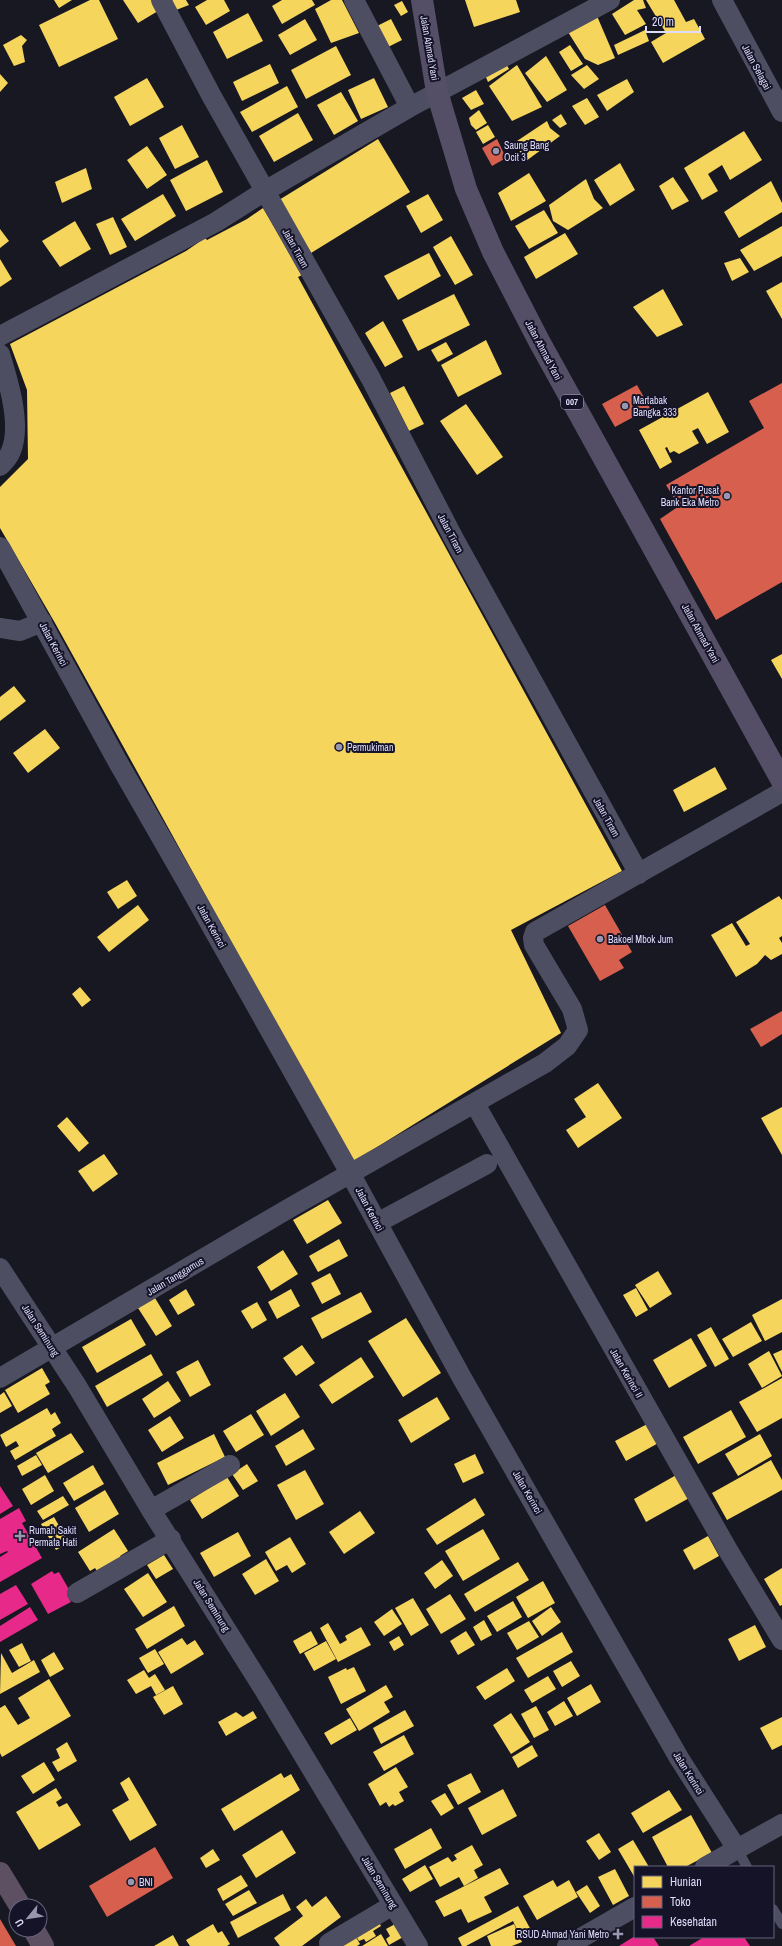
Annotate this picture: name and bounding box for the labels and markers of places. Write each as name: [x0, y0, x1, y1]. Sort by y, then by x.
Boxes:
place label: Saung Bang Ocit 3: [504, 139, 550, 164]
marker: Saung Bang Ocit 3: [491, 146, 501, 156]
place label: Martabak Bangka 333: [633, 394, 677, 419]
marker: Martabak Bangka 333: [620, 401, 630, 411]
place label: Kantor Pusat Bank Eka Metro: [661, 484, 720, 509]
marker: Kantor Pusat Bank Eka Metro: [722, 491, 732, 501]
place label: Permukiman: [347, 741, 393, 754]
marker: Permukiman: [334, 742, 344, 752]
place label: Bakoel Mbok Jum: [608, 933, 673, 946]
marker: Bakoel Mbok Jum: [595, 934, 605, 944]
place label: Rumah Sakit Permata Hati: [29, 1524, 77, 1549]
marker: Rumah Sakit Permata Hati: [14, 1530, 26, 1542]
place label: BNI: [139, 1876, 153, 1889]
marker: BNI: [126, 1877, 136, 1887]
place label: RSUD Ahmad Yani Metro: [516, 1928, 609, 1941]
marker: RSUD Ahmad Yani Metro: [612, 1928, 624, 1940]

